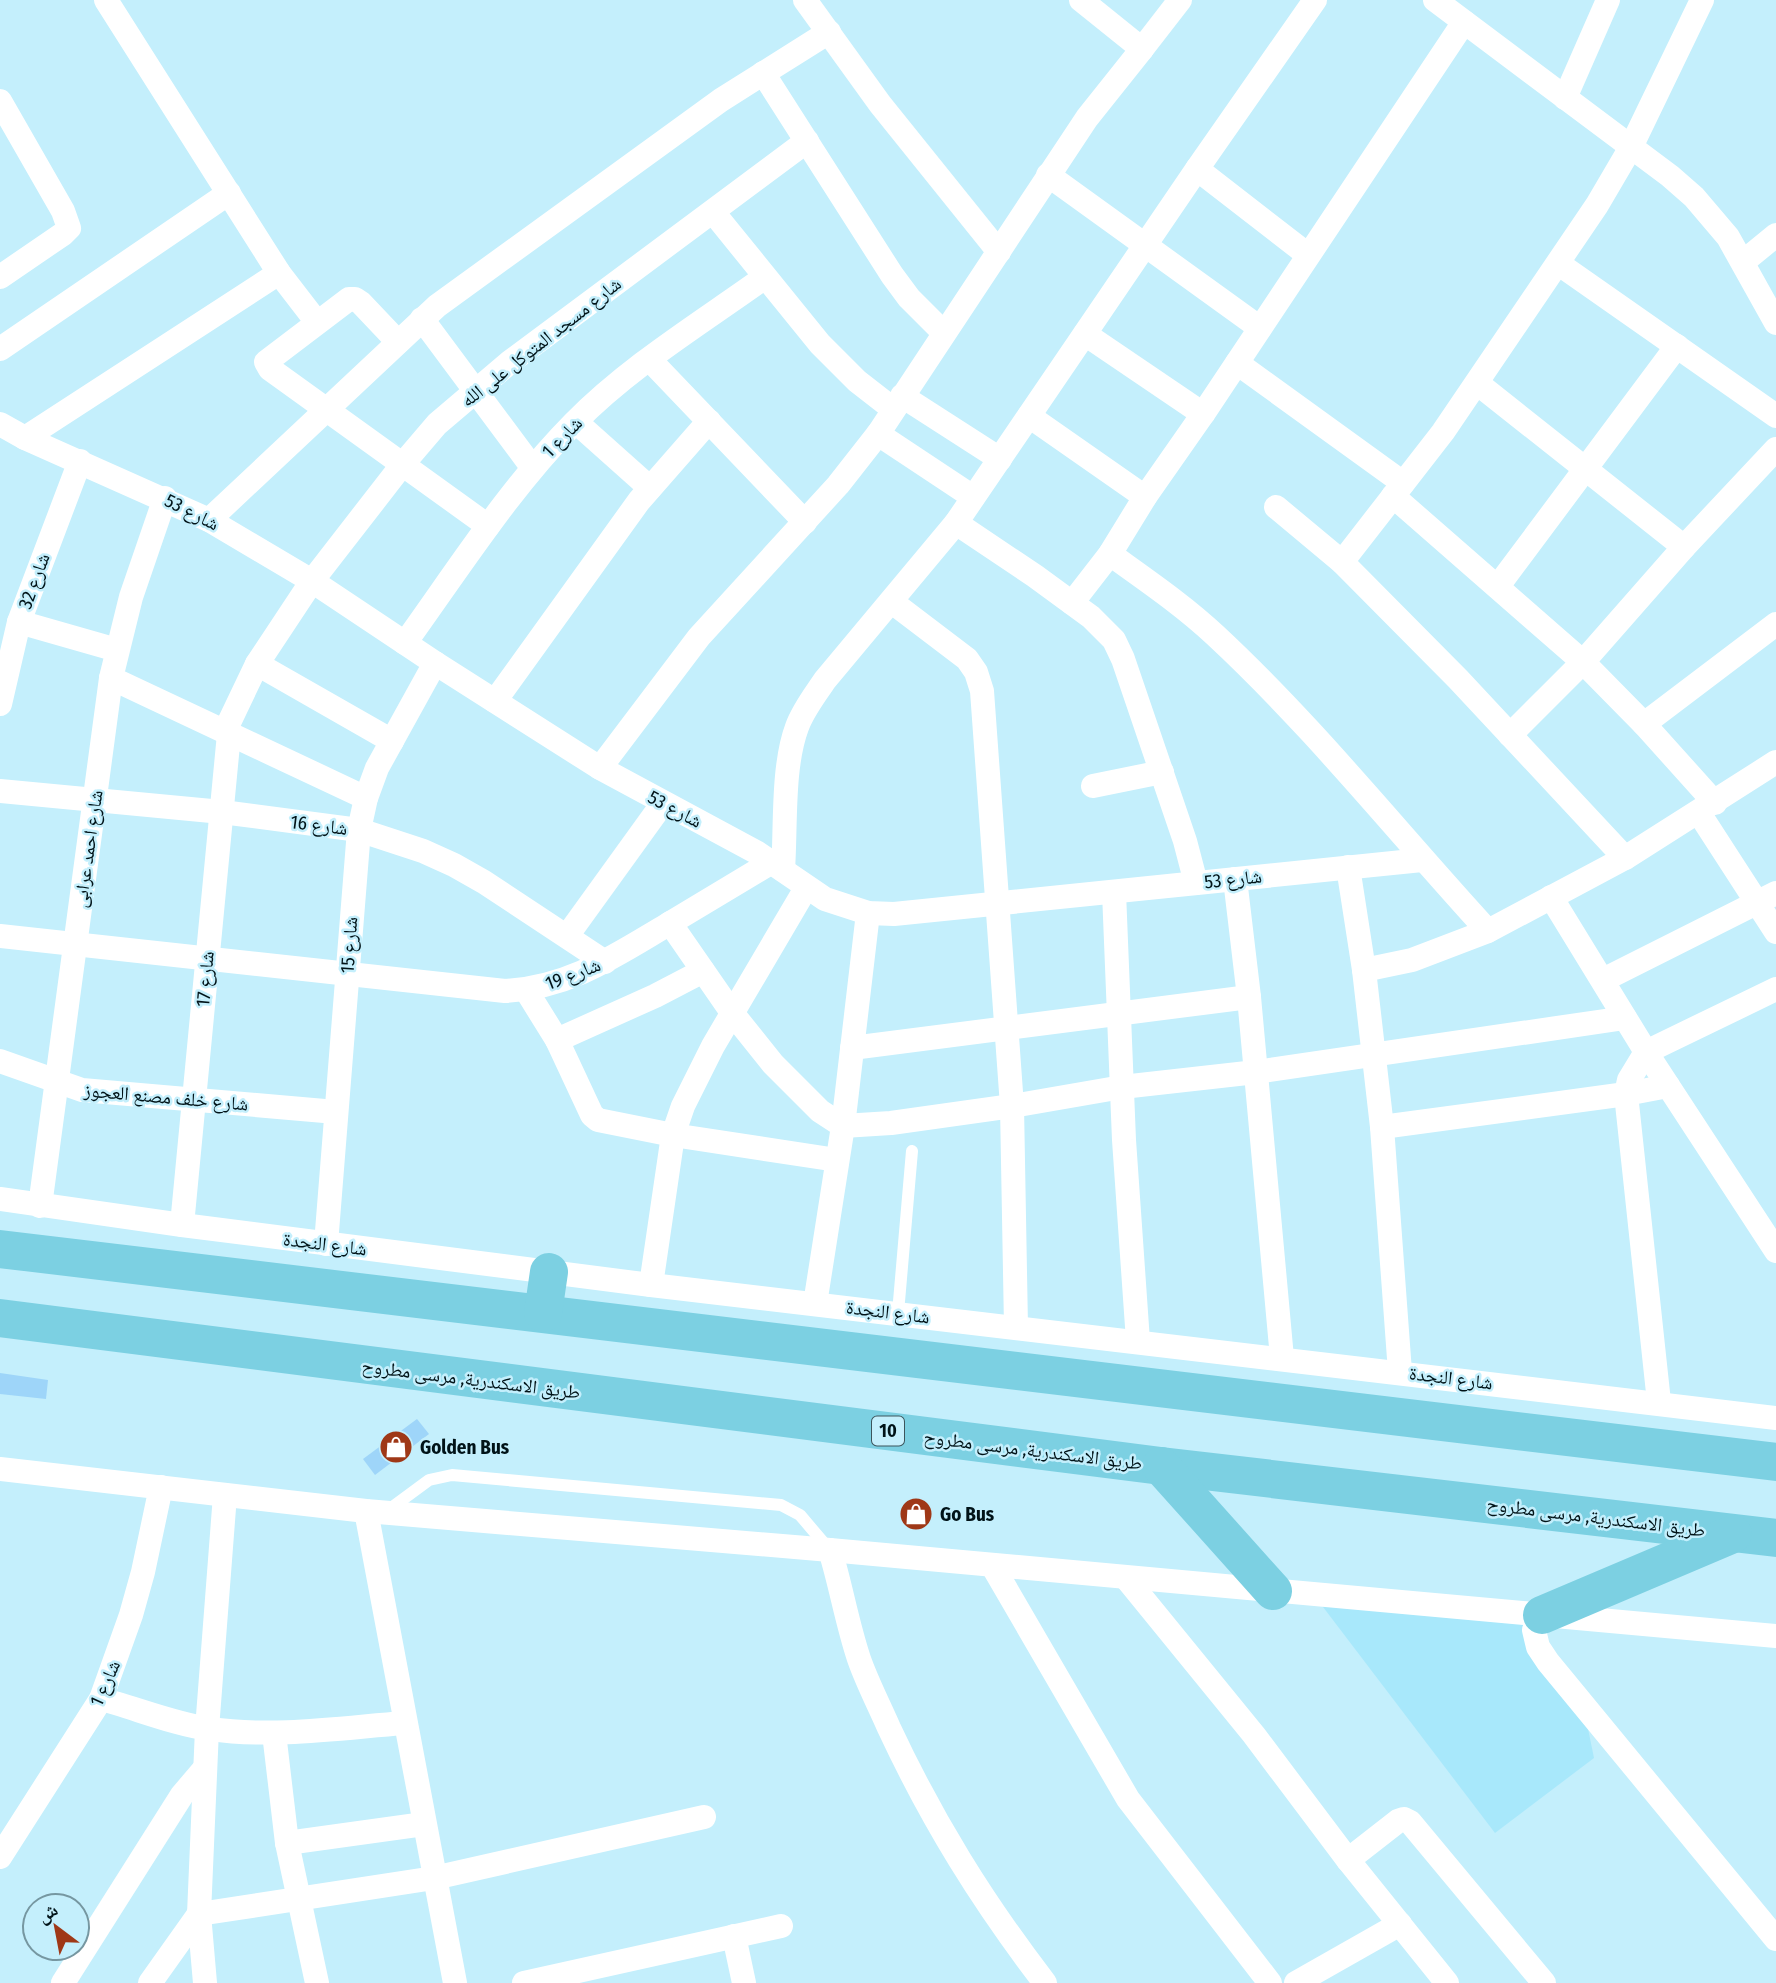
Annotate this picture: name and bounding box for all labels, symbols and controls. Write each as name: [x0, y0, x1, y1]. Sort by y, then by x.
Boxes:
street label: شارع مسجد المتوكل على الله: [456, 272, 626, 412]
street label: شارع 1: [537, 412, 587, 462]
street label: شارع 53: [161, 489, 223, 535]
street label: شارع 32: [13, 550, 55, 612]
street label: شارع 53: [644, 785, 706, 833]
street label: شارع احمد عرابى: [68, 789, 108, 909]
street label: شارع 16: [289, 810, 349, 840]
street label: شارع 53: [1203, 865, 1263, 893]
street label: شارع 15: [336, 916, 362, 974]
street label: شارع 17: [191, 950, 219, 1008]
street label: شارع 19: [542, 953, 604, 995]
street label: شارع خلف مصنع العجوز: [82, 1078, 249, 1117]
street label: شارع النجدة: [282, 1227, 368, 1261]
street label: شارع النجدة: [845, 1295, 931, 1329]
street label: طريق الاسكندرية, مرسى مطروح: [360, 1354, 582, 1404]
street label: شارع النجدة: [1408, 1361, 1494, 1395]
road number: 10: [872, 1416, 904, 1446]
street label: طريق الاسكندرية, مرسى مطروح: [922, 1425, 1144, 1475]
shop icon: Golden Bus: [377, 1428, 415, 1466]
place label: Golden Bus: [420, 1436, 510, 1459]
street label: طريق الاسكندرية, مرسى مطروح: [1485, 1492, 1707, 1542]
shop icon: Go Bus: [897, 1495, 935, 1533]
place label: Go Bus: [940, 1503, 995, 1526]
street label: شارع 1: [85, 1656, 125, 1710]
north arrow: [21, 1892, 91, 1962]
text: ش: [33, 1898, 62, 1928]

